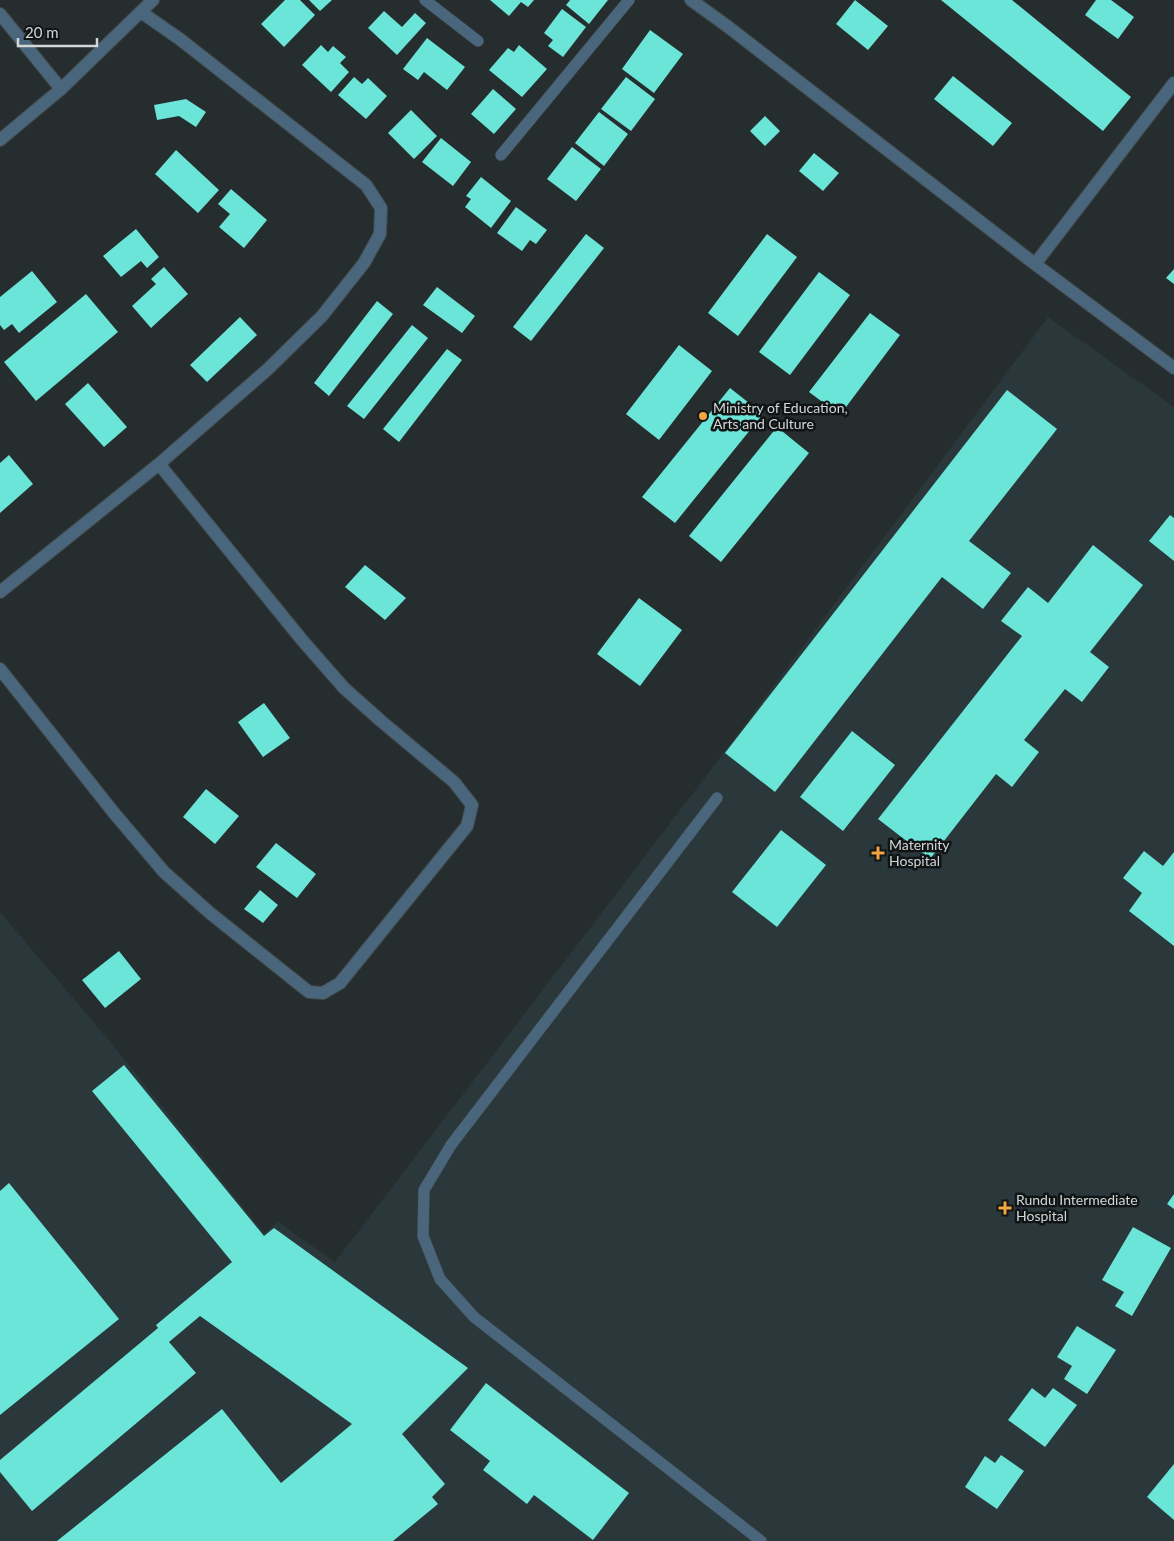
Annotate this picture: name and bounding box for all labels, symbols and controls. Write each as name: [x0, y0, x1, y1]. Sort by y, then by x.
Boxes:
scale bar: [18, 15, 96, 47]
text: 20 m: [25, 23, 59, 41]
place label: Ministry of Education, Arts and Culture: [713, 399, 848, 432]
marker: Ministry of Education, Arts and Culture: [697, 410, 709, 422]
place label: Maternity Hospital: [889, 836, 950, 869]
marker: Maternity Hospital: [871, 846, 885, 860]
place label: Rundu Intermediate Hospital: [1016, 1191, 1138, 1224]
marker: Rundu Intermediate Hospital: [998, 1201, 1012, 1215]

